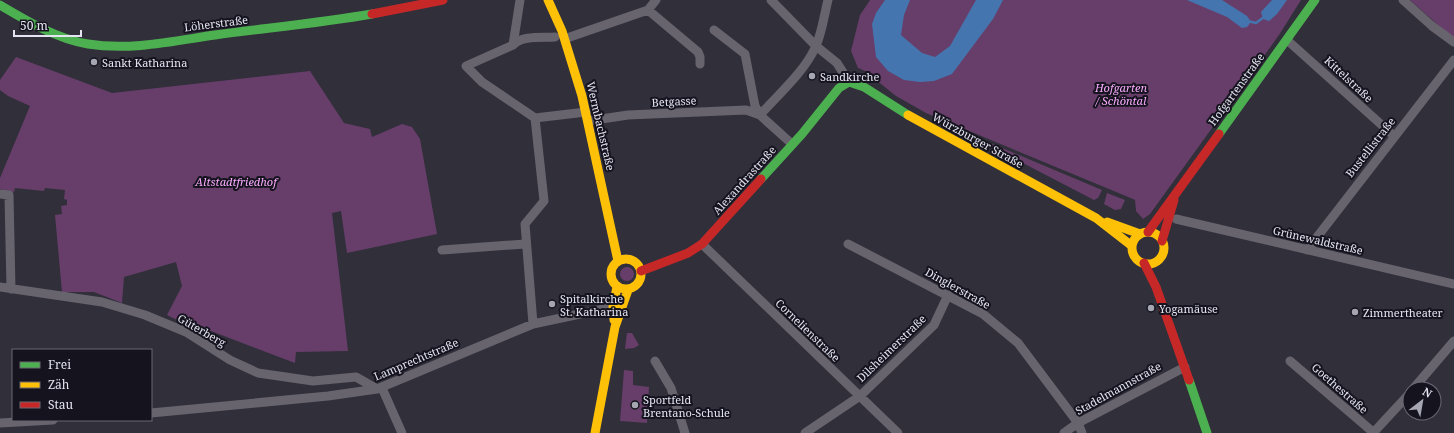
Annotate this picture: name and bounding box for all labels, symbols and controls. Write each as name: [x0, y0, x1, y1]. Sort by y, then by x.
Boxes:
scale bar: [14, 12, 81, 38]
street label: Löherstraße: [183, 12, 249, 34]
text: 50 m: [20, 17, 48, 34]
street label: Hofgartenstraße: [1205, 50, 1267, 128]
street label: Kittelstraße: [1321, 53, 1377, 105]
place label: Sankt Katharina: [102, 55, 187, 70]
marker: Sankt Katharina: [89, 57, 99, 67]
place label: Sandkirche: [820, 69, 880, 84]
marker: Sandkirche: [807, 71, 817, 81]
street label: Wermbachstraße: [583, 80, 619, 172]
park label: Hofgarten / Schöntal: [1094, 80, 1148, 108]
street label: Betgasse: [651, 92, 697, 110]
street label: Würzburger Straße: [930, 109, 1026, 171]
street label: Bustellistraße: [1342, 114, 1398, 180]
street label: Alexandrastraße: [709, 142, 779, 218]
park label: Altstadtfriedhof: [194, 174, 279, 189]
street label: Grünewaldstraße: [1272, 222, 1365, 258]
street label: Dinglerstraße: [923, 264, 993, 312]
place label: Spitalkirche St. Katharina: [560, 291, 628, 319]
street label: Cornelienstraße: [773, 295, 844, 365]
marker: Spitalkirche St. Katharina: [547, 299, 557, 309]
place label: Yogamäuse: [1158, 301, 1218, 316]
marker: Yogamäuse: [1146, 303, 1156, 313]
place label: Zimmertheater: [1363, 305, 1444, 320]
marker: Zimmertheater: [1350, 307, 1360, 317]
street label: Güterberg: [175, 310, 229, 350]
street label: Dilsheimerstraße: [853, 311, 929, 385]
street label: Lamprechtstraße: [371, 334, 461, 384]
legend: [12, 349, 152, 421]
text: Frei: [48, 356, 71, 373]
street label: Stadelmannstraße: [1072, 358, 1164, 418]
street label: Goethestraße: [1309, 359, 1371, 417]
text: Zäh: [48, 376, 70, 393]
north arrow: [1402, 381, 1442, 421]
text: N: [1420, 383, 1435, 401]
place label: Sportfeld Brentano-Schule: [643, 392, 730, 420]
text: Stau: [48, 396, 74, 413]
marker: Sportfeld Brentano-Schule: [630, 400, 640, 410]

